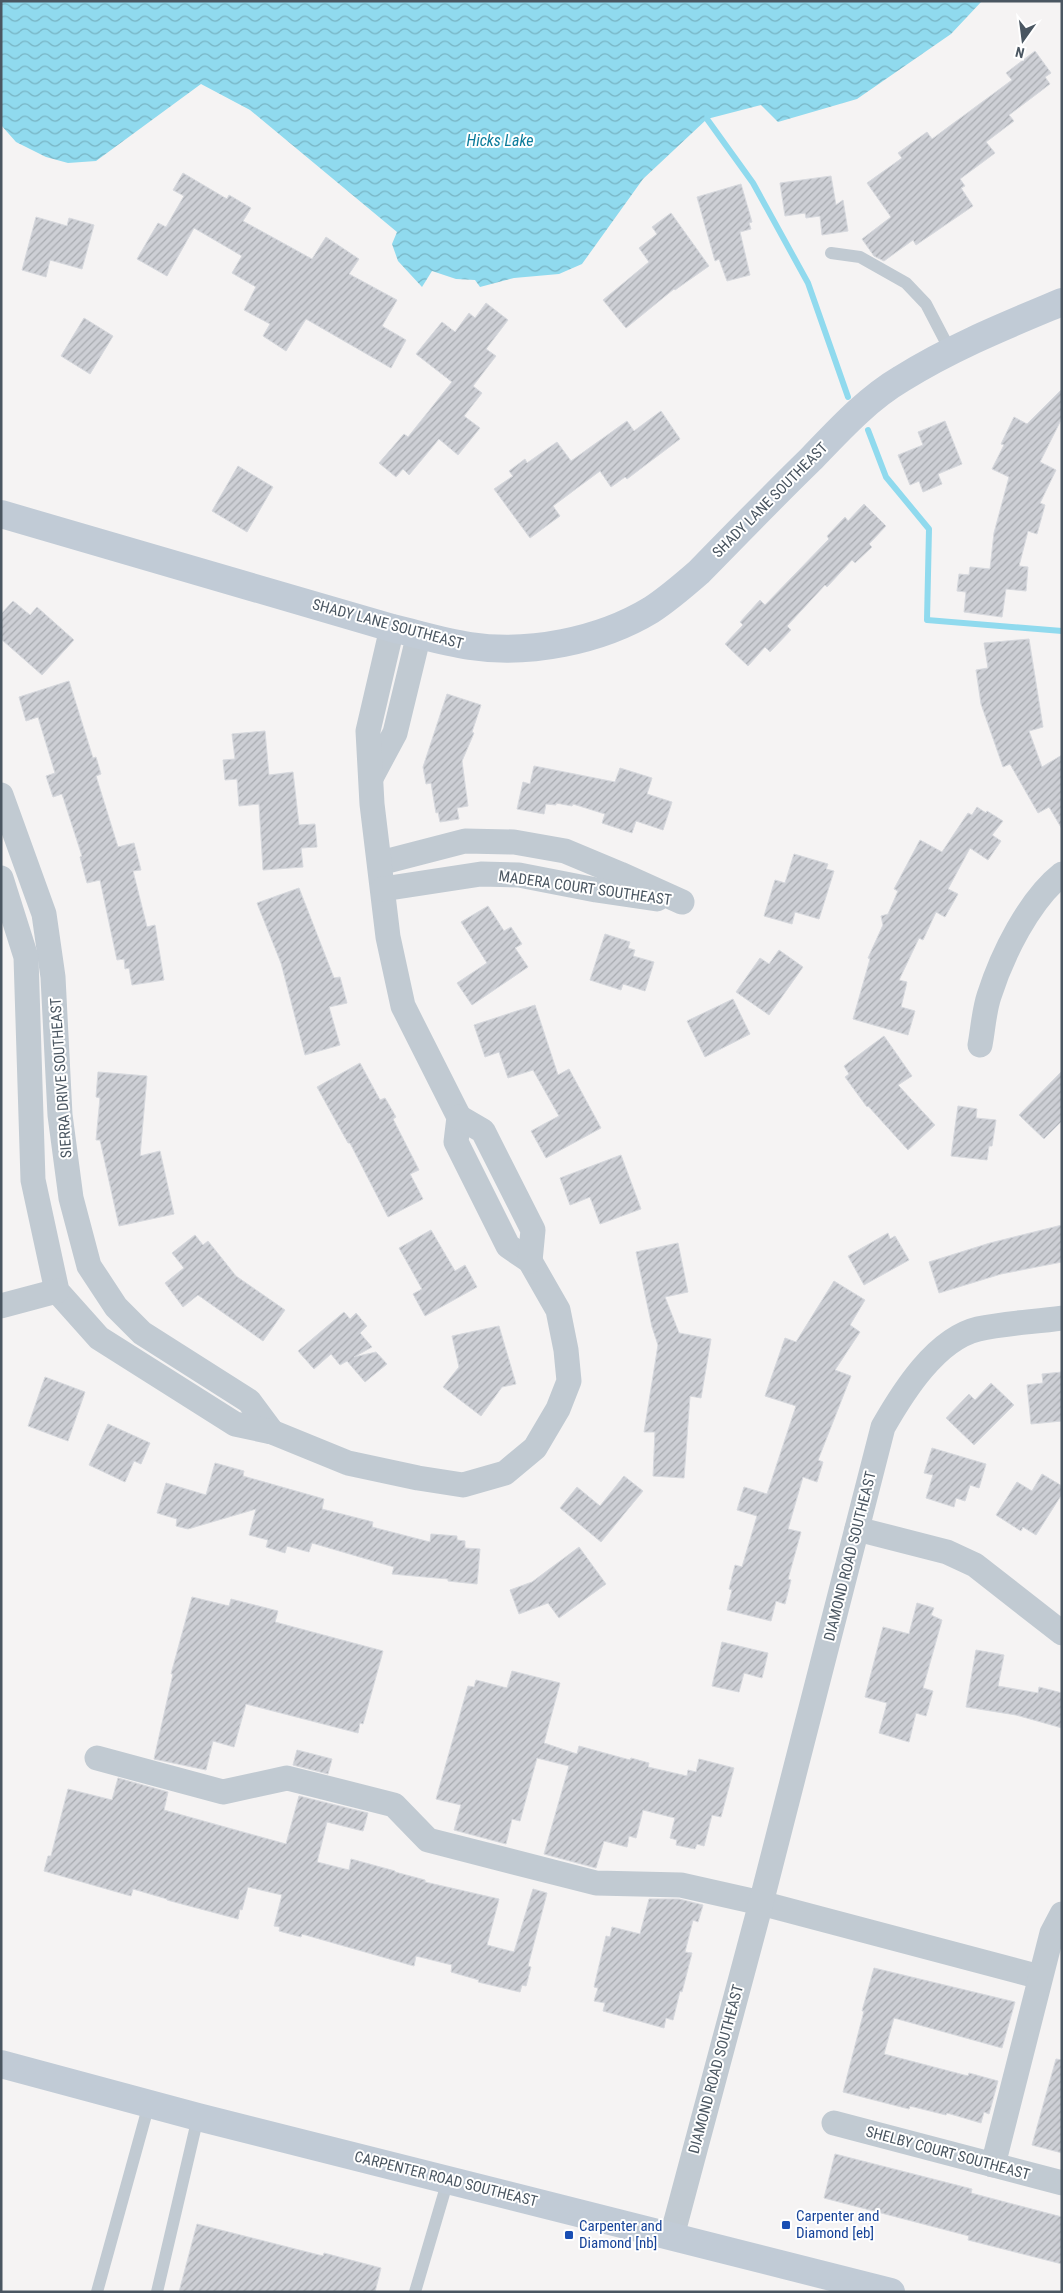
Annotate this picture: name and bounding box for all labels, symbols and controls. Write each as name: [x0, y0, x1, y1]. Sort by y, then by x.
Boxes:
north arrow: [998, 15, 1048, 65]
text: N: [1014, 44, 1026, 61]
water label: Hicks Lake: [467, 131, 534, 150]
street label: SHADY LANE SOUTHEAST: [709, 439, 831, 561]
street label: SHADY LANE SOUTHEAST: [311, 595, 466, 653]
street label: MADERA COURT SOUTHEAST: [497, 867, 673, 909]
street label: SIERRA DRIVE SOUTHEAST: [46, 997, 76, 1159]
street label: DIAMOND ROAD SOUTHEAST: [820, 1469, 880, 1643]
street label: DIAMOND ROAD SOUTHEAST: [685, 1982, 747, 2155]
street label: SHELBY COURT SOUTHEAST: [864, 2122, 1032, 2184]
street label: CARPENTER ROAD SOUTHEAST: [353, 2148, 540, 2211]
place label: Carpenter and Diamond [eb]: [796, 2207, 879, 2242]
place label: Carpenter and Diamond [nb]: [579, 2217, 662, 2252]
marker: Carpenter and Diamond [eb]: [780, 2219, 792, 2231]
marker: Carpenter and Diamond [nb]: [563, 2229, 575, 2241]

